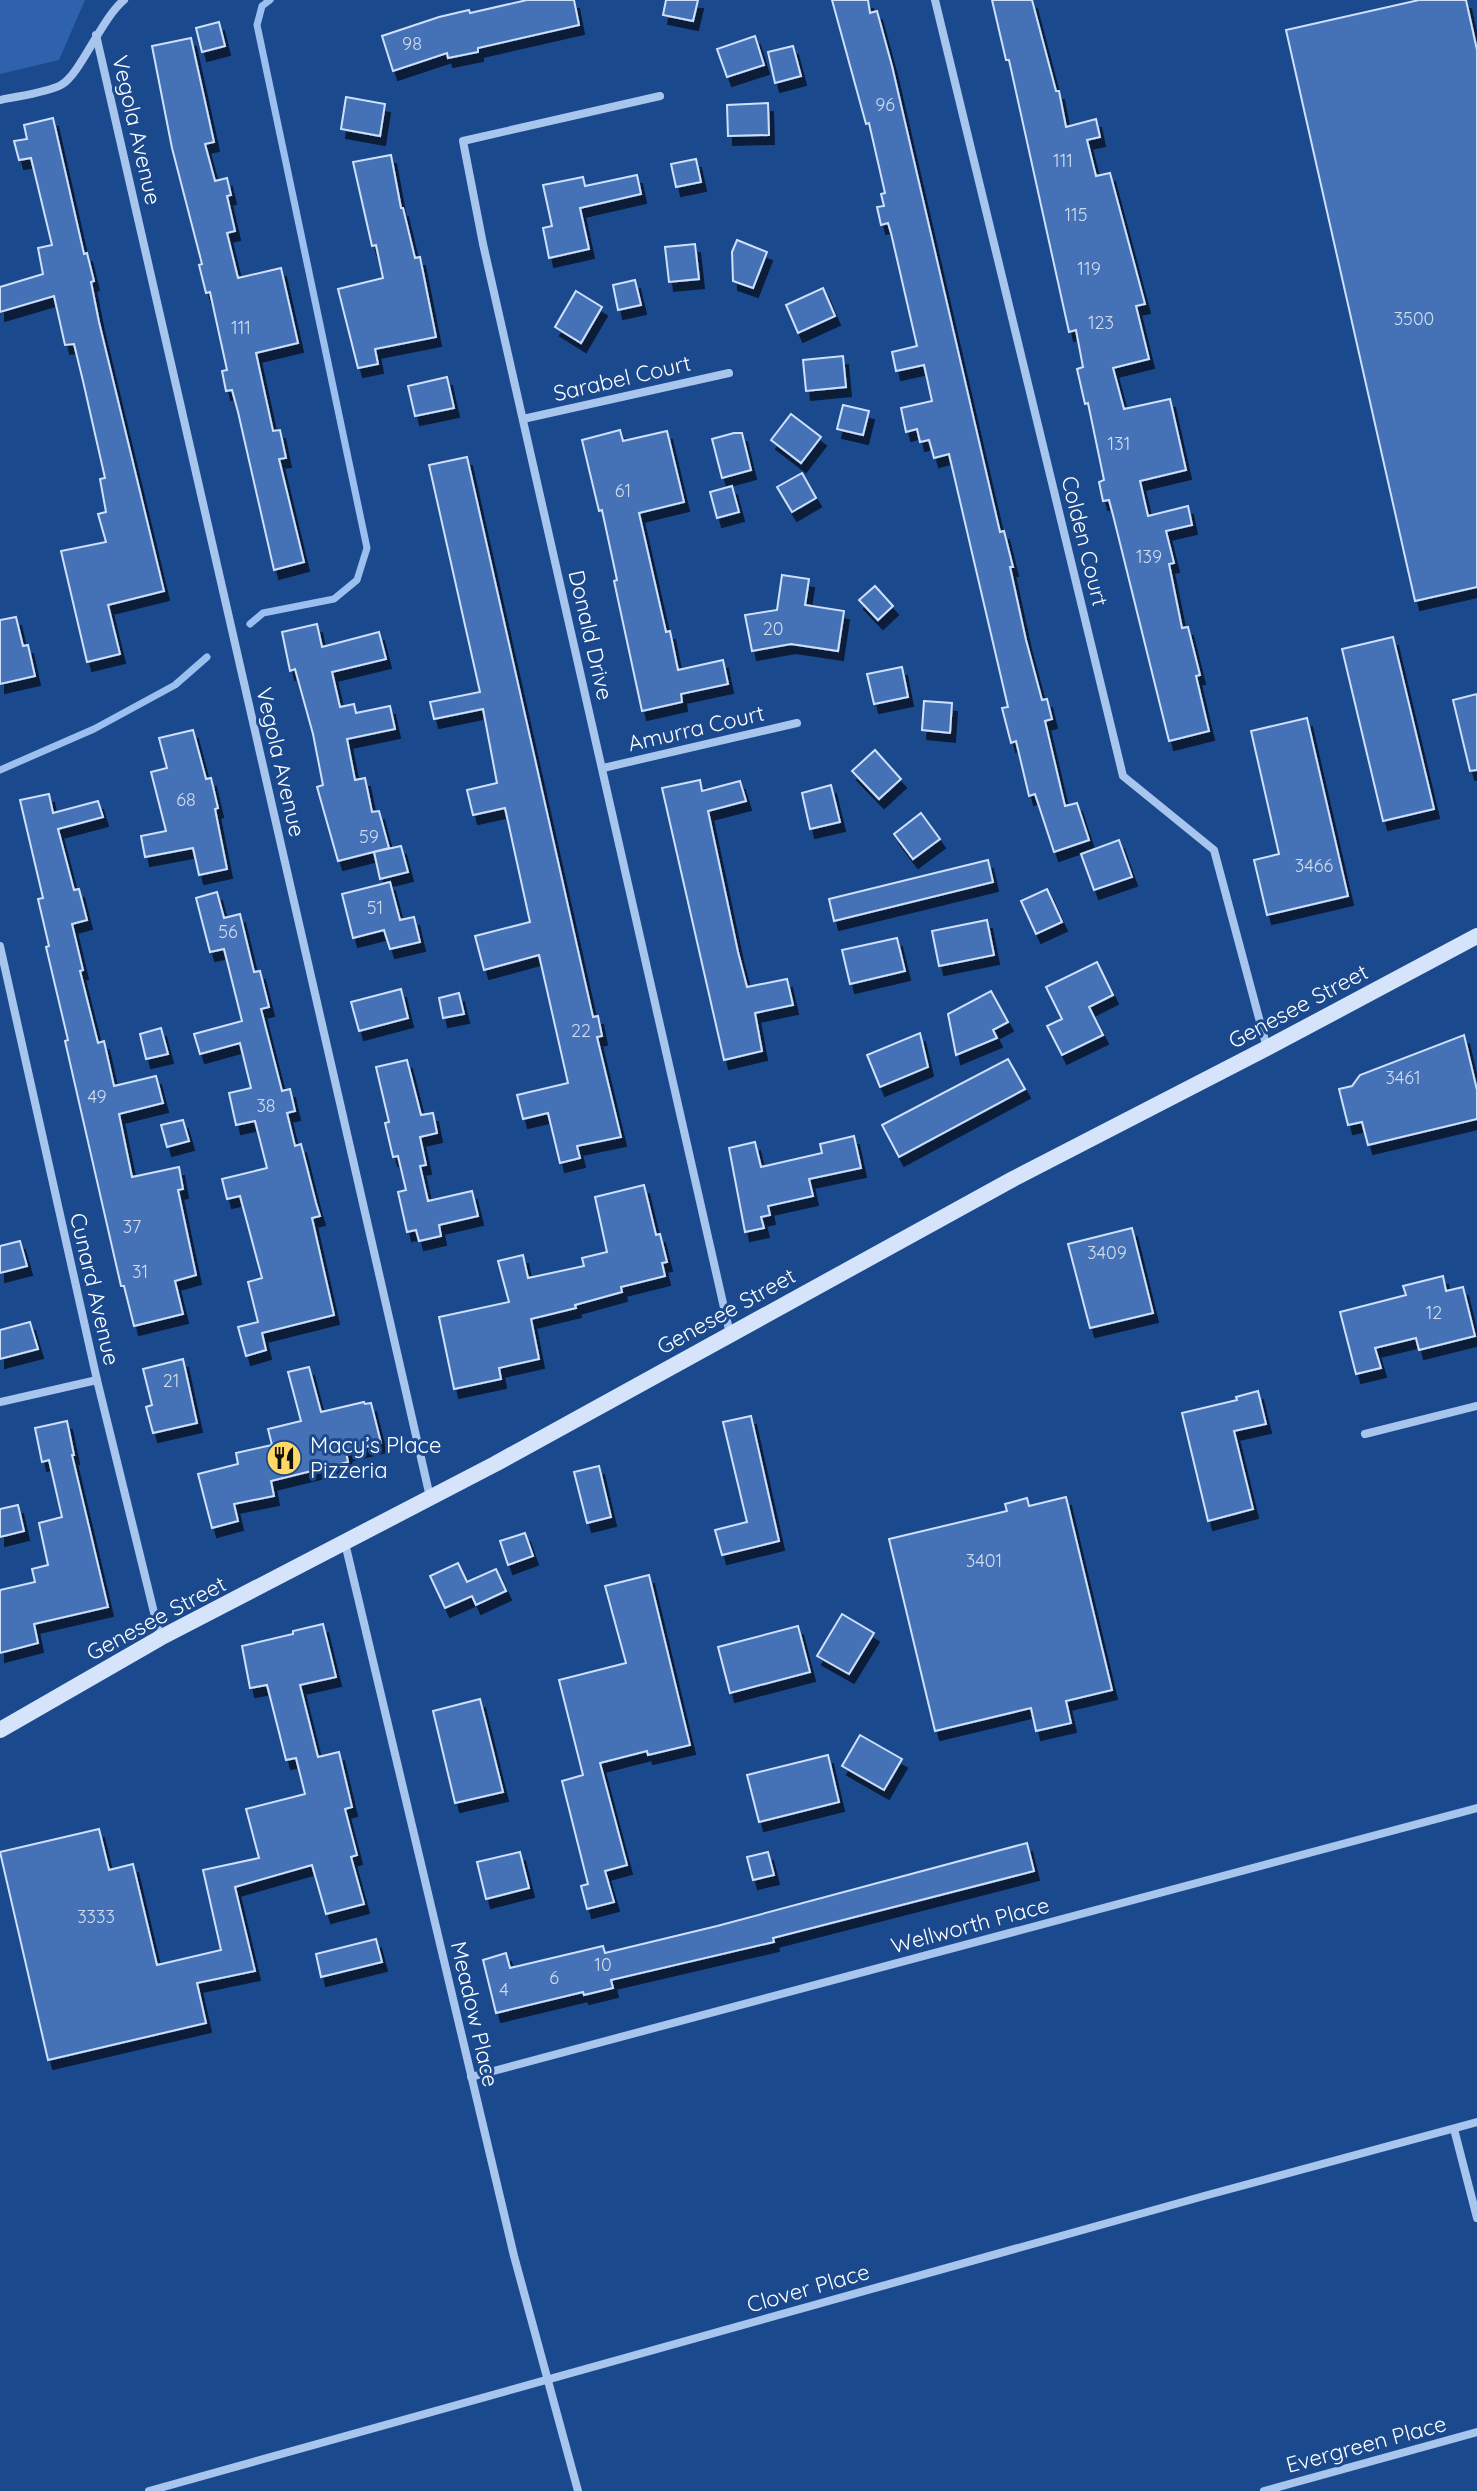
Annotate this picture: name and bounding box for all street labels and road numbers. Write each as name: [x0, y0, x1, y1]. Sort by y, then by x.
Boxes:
street label: Vegola Avenue: [106, 52, 168, 208]
street label: Sarabel Court: [551, 349, 693, 407]
street label: Colden Court: [1055, 473, 1115, 609]
street label: Donald Drive: [562, 567, 620, 703]
street label: Vegola Avenue: [250, 684, 312, 840]
street label: Amurra Court: [625, 699, 767, 757]
street label: Genesee Street: [1223, 957, 1373, 1055]
street label: Cunard Avenue: [64, 1210, 126, 1368]
street label: Genesee Street: [652, 1261, 800, 1361]
street label: Genesee Street: [81, 1569, 231, 1667]
street label: Wellworth Place: [888, 1890, 1052, 1960]
street label: Meadow Place: [445, 1938, 505, 2090]
street label: Clover Place: [744, 2257, 872, 2319]
street label: Evergreen Place: [1283, 2409, 1449, 2479]

